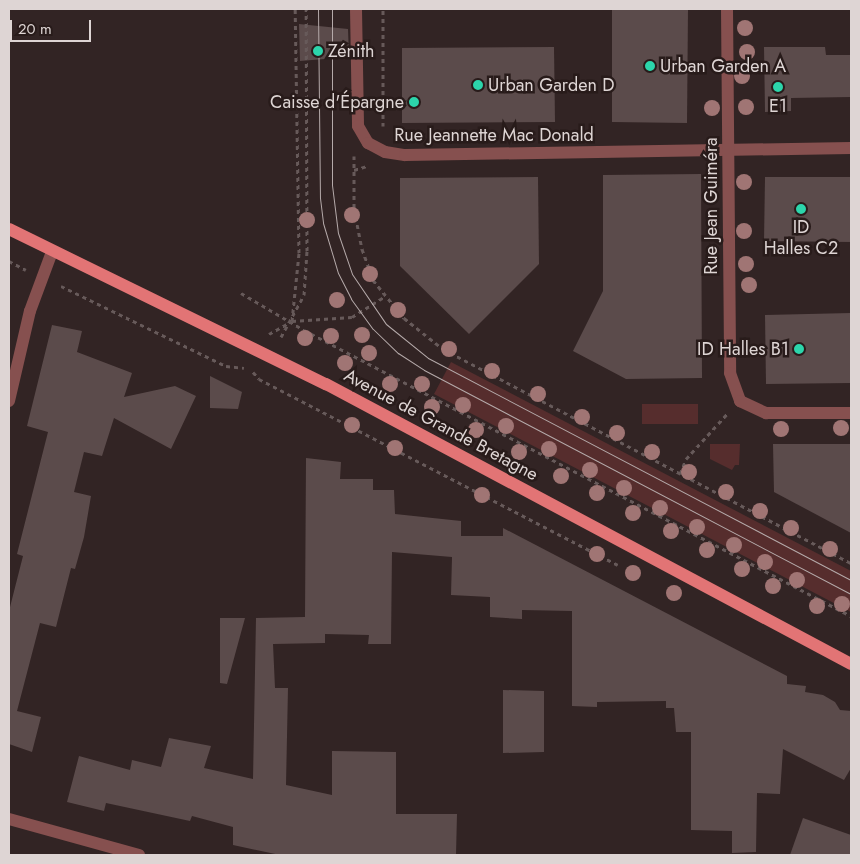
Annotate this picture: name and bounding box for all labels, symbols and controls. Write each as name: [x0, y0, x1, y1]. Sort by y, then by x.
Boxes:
scale bar: [12, 10, 94, 42]
text: 20 m: [18, 18, 52, 40]
place label: Zénith: [328, 40, 374, 62]
marker: Zénith: [312, 45, 324, 57]
place label: Urban Garden A: [660, 55, 786, 77]
marker: Urban Garden A: [644, 60, 656, 72]
place label: Urban Garden D: [488, 74, 615, 96]
marker: Urban Garden D: [472, 79, 484, 91]
marker: E1: [772, 81, 784, 93]
place label: Caisse d'Épargne: [270, 91, 404, 113]
place label: E1: [769, 95, 787, 117]
marker: Caisse d'Épargne: [408, 96, 420, 108]
street label: Rue Jeannette Mac Donald: [394, 124, 594, 146]
street label: Rue Jean Guiméra: [700, 137, 722, 275]
marker: ID Halles C2: [795, 203, 807, 215]
place label: ID Halles C2: [764, 217, 838, 260]
place label: ID Halles B1: [697, 338, 789, 360]
marker: ID Halles B1: [793, 343, 805, 355]
street label: Avenue de Grande Bretagne: [340, 365, 542, 485]

